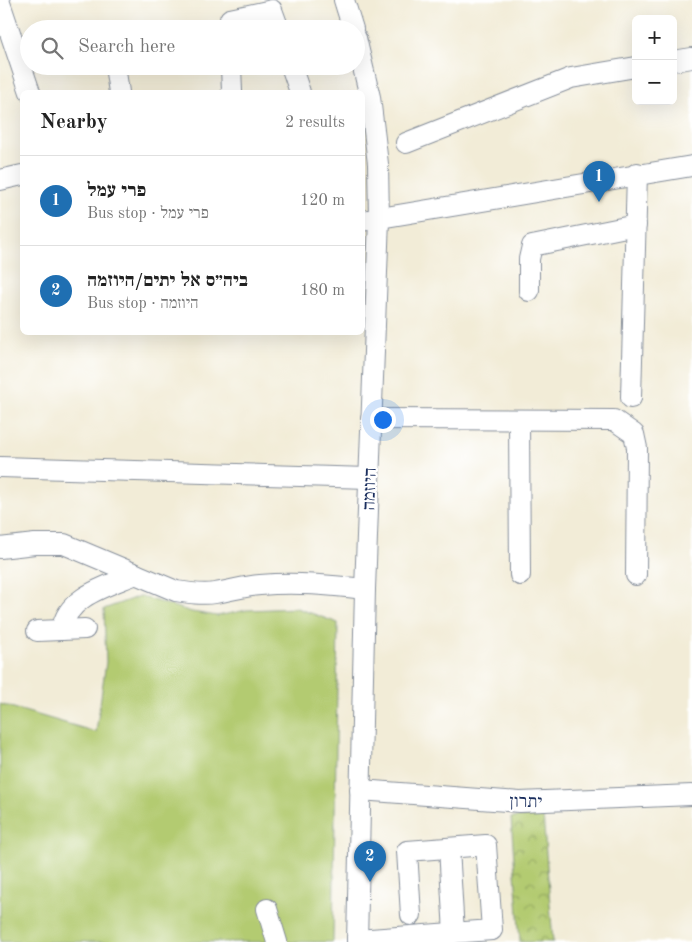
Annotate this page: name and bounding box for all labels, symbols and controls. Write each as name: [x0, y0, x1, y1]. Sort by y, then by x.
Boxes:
map controls: [632, 15, 677, 105]
button: +: [632, 15, 677, 60]
search box: [20, 20, 365, 75]
icon: search: [38, 34, 66, 62]
text: Search here: [78, 38, 175, 57]
button: −: [632, 60, 677, 105]
text: Nearby: [40, 112, 108, 133]
text: 2 results: [285, 115, 345, 131]
pin: 1: [583, 161, 615, 202]
text: פרי עמל: [87, 182, 146, 201]
text: 1: [51, 193, 61, 209]
text: 120 m: [300, 193, 345, 209]
text: Bus stop · פרי עמל: [87, 206, 209, 222]
text: ביה״ס אל יתים/היוזמה: [87, 272, 248, 291]
text: 2: [51, 283, 61, 299]
text: 180 m: [300, 283, 345, 299]
text: Bus stop · היוזמה: [87, 296, 198, 312]
your location: [370, 407, 396, 433]
street label: היוזמה: [360, 467, 380, 511]
street label: יתרון: [510, 793, 543, 811]
pin: 2: [354, 841, 386, 882]

